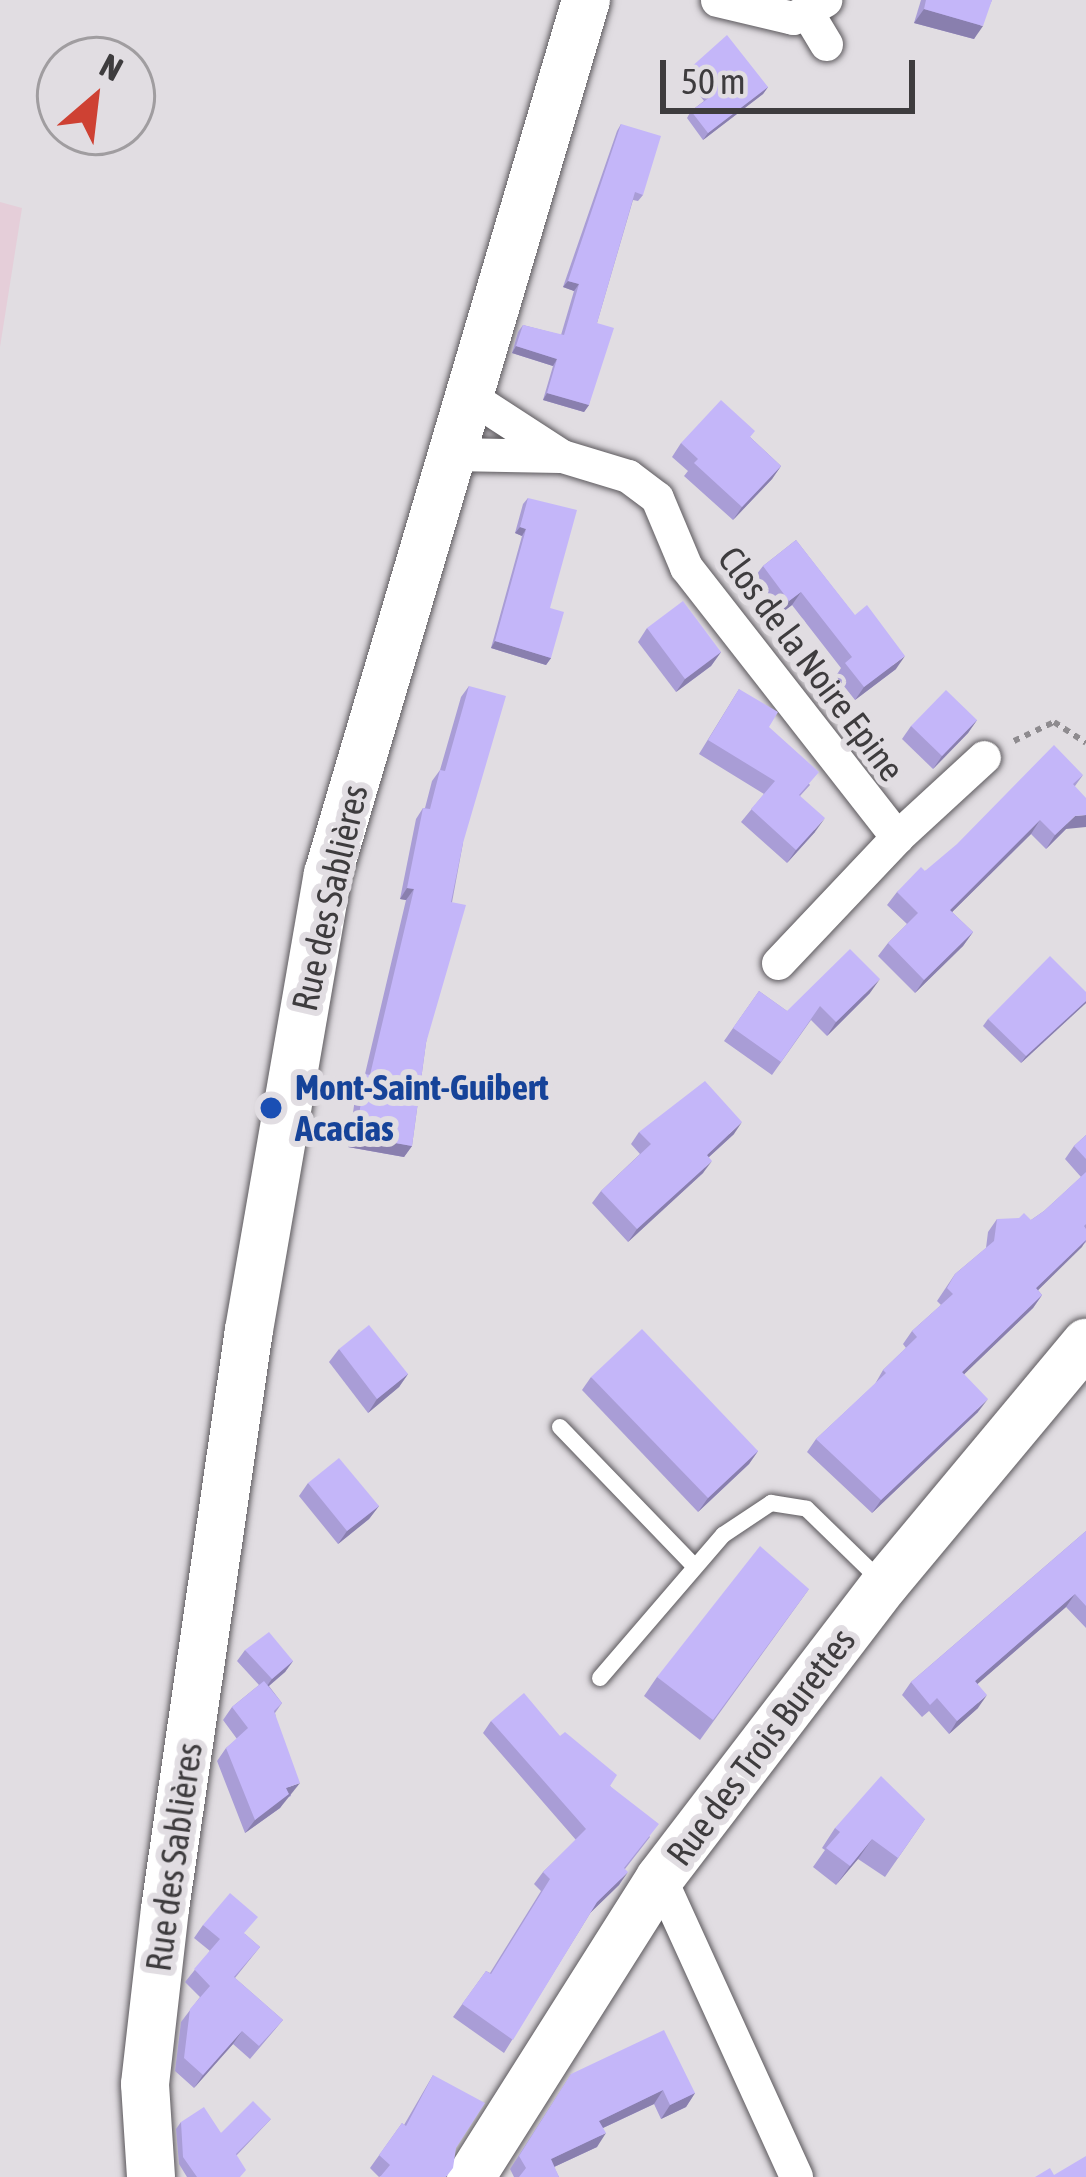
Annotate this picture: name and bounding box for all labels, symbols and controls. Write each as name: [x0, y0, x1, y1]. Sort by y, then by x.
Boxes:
north arrow: [36, 36, 156, 156]
scale bar: [666, 36, 921, 110]
text: N: [94, 46, 129, 88]
text: 50 m: [681, 60, 746, 102]
street label: Clos de la Noire Epine: [709, 538, 913, 790]
street label: Rue des Sablières: [283, 781, 377, 1015]
place label: Mont-Saint-Guibert Acacias: [295, 1065, 549, 1150]
marker: Mont-Saint-Guibert Acacias: [258, 1095, 284, 1121]
street label: Rue des Trois Burettes: [658, 1620, 864, 1874]
street label: Rue des Sablières: [137, 1740, 211, 1974]

